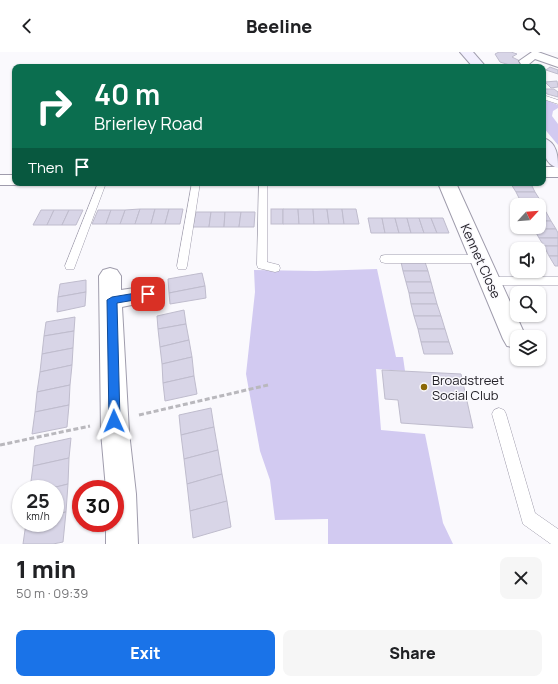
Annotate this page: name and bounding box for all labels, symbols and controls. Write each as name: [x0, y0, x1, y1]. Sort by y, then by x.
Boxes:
text: Beeline: [246, 14, 312, 38]
icon: back: [16, 15, 38, 37]
icon: search: [520, 15, 542, 37]
text: 40 m: [94, 75, 160, 113]
icon: right: [28, 80, 80, 132]
text: Brierley Road: [94, 111, 203, 135]
icon: arrive: [71, 156, 93, 178]
text: Then: [28, 157, 63, 178]
north arrow: [510, 198, 546, 234]
map controls: [510, 198, 546, 366]
street label: Kennet Close: [457, 221, 506, 301]
button: sound: [510, 242, 546, 278]
pin: [131, 277, 165, 311]
icon: arrive: [137, 283, 159, 305]
button: search: [510, 286, 546, 322]
button: layers: [510, 330, 546, 366]
place label: Broadstreet Social Club: [432, 371, 504, 404]
marker: Broadstreet Social Club: [419, 382, 429, 392]
position arrow: [93, 400, 135, 442]
speed limit sign: 30: [72, 480, 124, 532]
text: 25: [26, 487, 50, 514]
text: km/h: [26, 509, 50, 523]
text: 1 min: [16, 552, 76, 585]
button: close: [500, 557, 542, 599]
text: 50 m · 09:39: [16, 584, 88, 602]
button: Exit: [16, 630, 275, 676]
button: Share: [283, 630, 542, 676]

